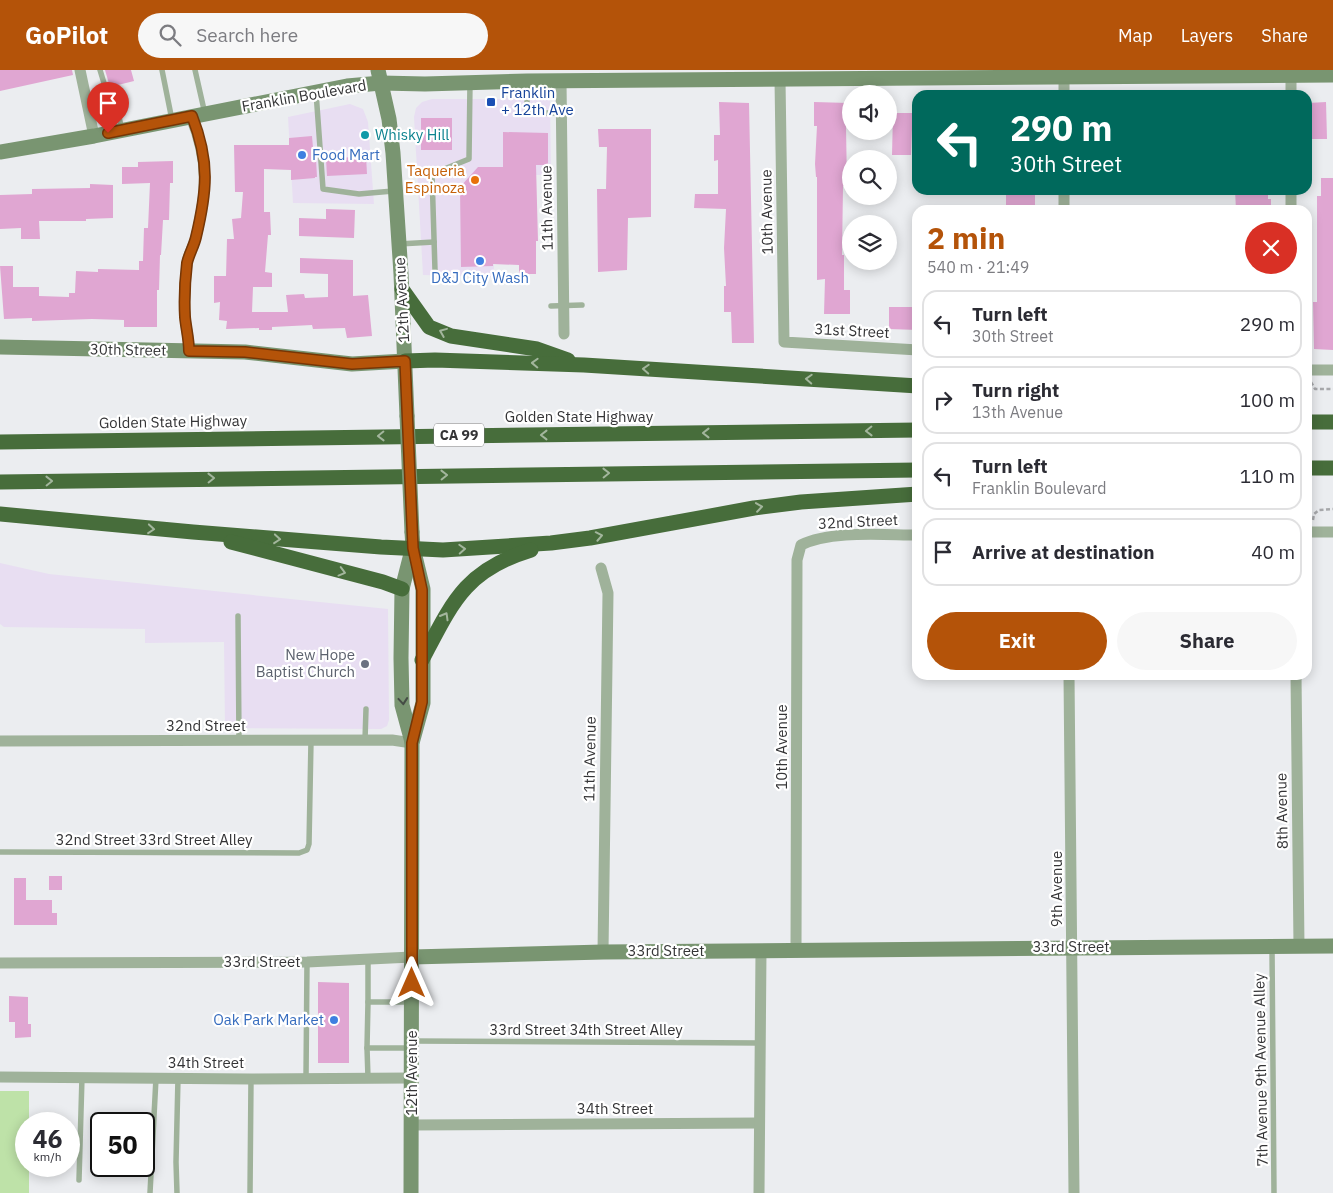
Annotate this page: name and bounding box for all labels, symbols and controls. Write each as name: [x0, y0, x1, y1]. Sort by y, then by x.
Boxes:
search box: [138, 13, 488, 58]
text: GoPilot: [25, 19, 108, 51]
icon: search: [156, 21, 184, 49]
text: Search here: [196, 23, 298, 47]
text: Map: [1118, 24, 1153, 47]
text: Layers: [1181, 24, 1233, 47]
text: Share: [1261, 24, 1308, 47]
street label: Franklin Boulevard: [240, 75, 368, 116]
pin: [87, 82, 129, 133]
place label: Franklin + 12th Ave: [501, 83, 574, 119]
map controls: [842, 85, 897, 270]
button: sound: [842, 85, 897, 140]
icon: arrive: [94, 89, 122, 117]
marker: Franklin + 12th Ave: [485, 96, 497, 108]
text: 290 m: [1010, 105, 1113, 151]
icon: left: [927, 110, 992, 175]
place label: Whisky Hill: [375, 125, 449, 144]
marker: Whisky Hill: [359, 129, 371, 141]
place label: Food Mart: [312, 145, 380, 164]
marker: Food Mart: [296, 149, 308, 161]
text: 30th Street: [1010, 149, 1122, 178]
button: search: [842, 150, 897, 205]
place label: Taqueria Espinoza: [405, 161, 465, 197]
street label: 11th Avenue: [536, 165, 557, 251]
street label: 10th Avenue: [756, 169, 777, 255]
marker: Taqueria Espinoza: [469, 174, 481, 186]
button: layers: [842, 215, 897, 270]
text: 2 min: [927, 218, 1005, 257]
button: close: [1245, 222, 1297, 274]
marker: D&J City Wash: [474, 255, 486, 267]
street label: 12th Avenue: [390, 257, 413, 343]
text: 540 m · 21:49: [927, 257, 1029, 277]
place label: D&J City Wash: [431, 268, 529, 287]
text: Turn left: [972, 302, 1048, 326]
icon: left: [929, 310, 957, 338]
text: 290 m: [1240, 312, 1295, 336]
street label: 31st Street: [814, 319, 890, 342]
text: 30th Street: [972, 326, 1054, 346]
one-way arrow: [439, 328, 448, 339]
street label: 30th Street: [90, 339, 166, 360]
one-way arrow: [531, 358, 539, 369]
one-way arrow: [642, 364, 650, 375]
one-way arrow: [804, 373, 812, 384]
text: Turn right: [972, 378, 1059, 402]
icon: right: [929, 386, 957, 414]
text: 100 m: [1240, 388, 1295, 412]
text: 13th Avenue: [972, 402, 1063, 422]
street label: Golden State Highway: [505, 407, 654, 426]
street label: Golden State Highway: [99, 411, 248, 432]
road number: CA 99: [434, 424, 484, 446]
one-way arrow: [865, 426, 873, 437]
one-way arrow: [702, 428, 710, 439]
one-way arrow: [540, 430, 548, 440]
one-way arrow: [377, 431, 385, 441]
text: Turn left: [972, 454, 1048, 478]
icon: left: [929, 462, 957, 490]
text: 110 m: [1240, 464, 1295, 488]
one-way arrow: [602, 468, 610, 479]
one-way arrow: [440, 470, 448, 480]
one-way arrow: [207, 473, 215, 484]
one-way arrow: [45, 476, 53, 486]
text: Franklin Boulevard: [972, 478, 1107, 498]
one-way arrow: [755, 502, 763, 513]
street label: 32nd Street: [818, 510, 898, 533]
one-way arrow: [147, 523, 155, 534]
one-way arrow: [595, 532, 604, 542]
one-way arrow: [273, 533, 281, 544]
icon: arrive: [929, 538, 957, 566]
text: Arrive at destination: [972, 540, 1155, 564]
text: 40 m: [1251, 540, 1295, 564]
one-way arrow: [458, 543, 466, 554]
one-way arrow: [337, 566, 345, 576]
button: Exit: [927, 612, 1107, 670]
button: Share: [1117, 612, 1297, 670]
one-way arrow: [438, 613, 448, 622]
place label: New Hope Baptist Church: [256, 645, 355, 681]
marker: New Hope Baptist Church: [359, 658, 371, 670]
one-way arrow: [397, 698, 408, 706]
street label: 10th Avenue: [772, 704, 791, 790]
street label: 32nd Street: [166, 716, 246, 735]
street label: 11th Avenue: [579, 716, 600, 802]
street label: 8th Avenue: [1271, 773, 1292, 849]
street label: 32nd Street 33rd Street Alley: [55, 830, 253, 849]
street label: 9th Avenue: [1047, 851, 1066, 927]
street label: 33rd Street: [1033, 937, 1109, 956]
street label: 33rd Street: [628, 941, 704, 960]
street label: 33rd Street: [224, 952, 300, 971]
position arrow: [385, 956, 437, 1008]
street label: 7th Avenue 9th Avenue Alley: [1249, 973, 1272, 1167]
place label: Oak Park Market: [213, 1010, 324, 1029]
marker: Oak Park Market: [328, 1014, 340, 1026]
street label: 33rd Street 34th Street Alley: [489, 1020, 683, 1039]
street label: 12th Avenue: [402, 1030, 421, 1116]
street label: 34th Street: [168, 1053, 244, 1072]
street label: 34th Street: [577, 1099, 653, 1118]
speed limit sign: 50: [90, 1112, 155, 1177]
text: 46: [32, 1122, 63, 1155]
text: km/h: [33, 1149, 62, 1164]

